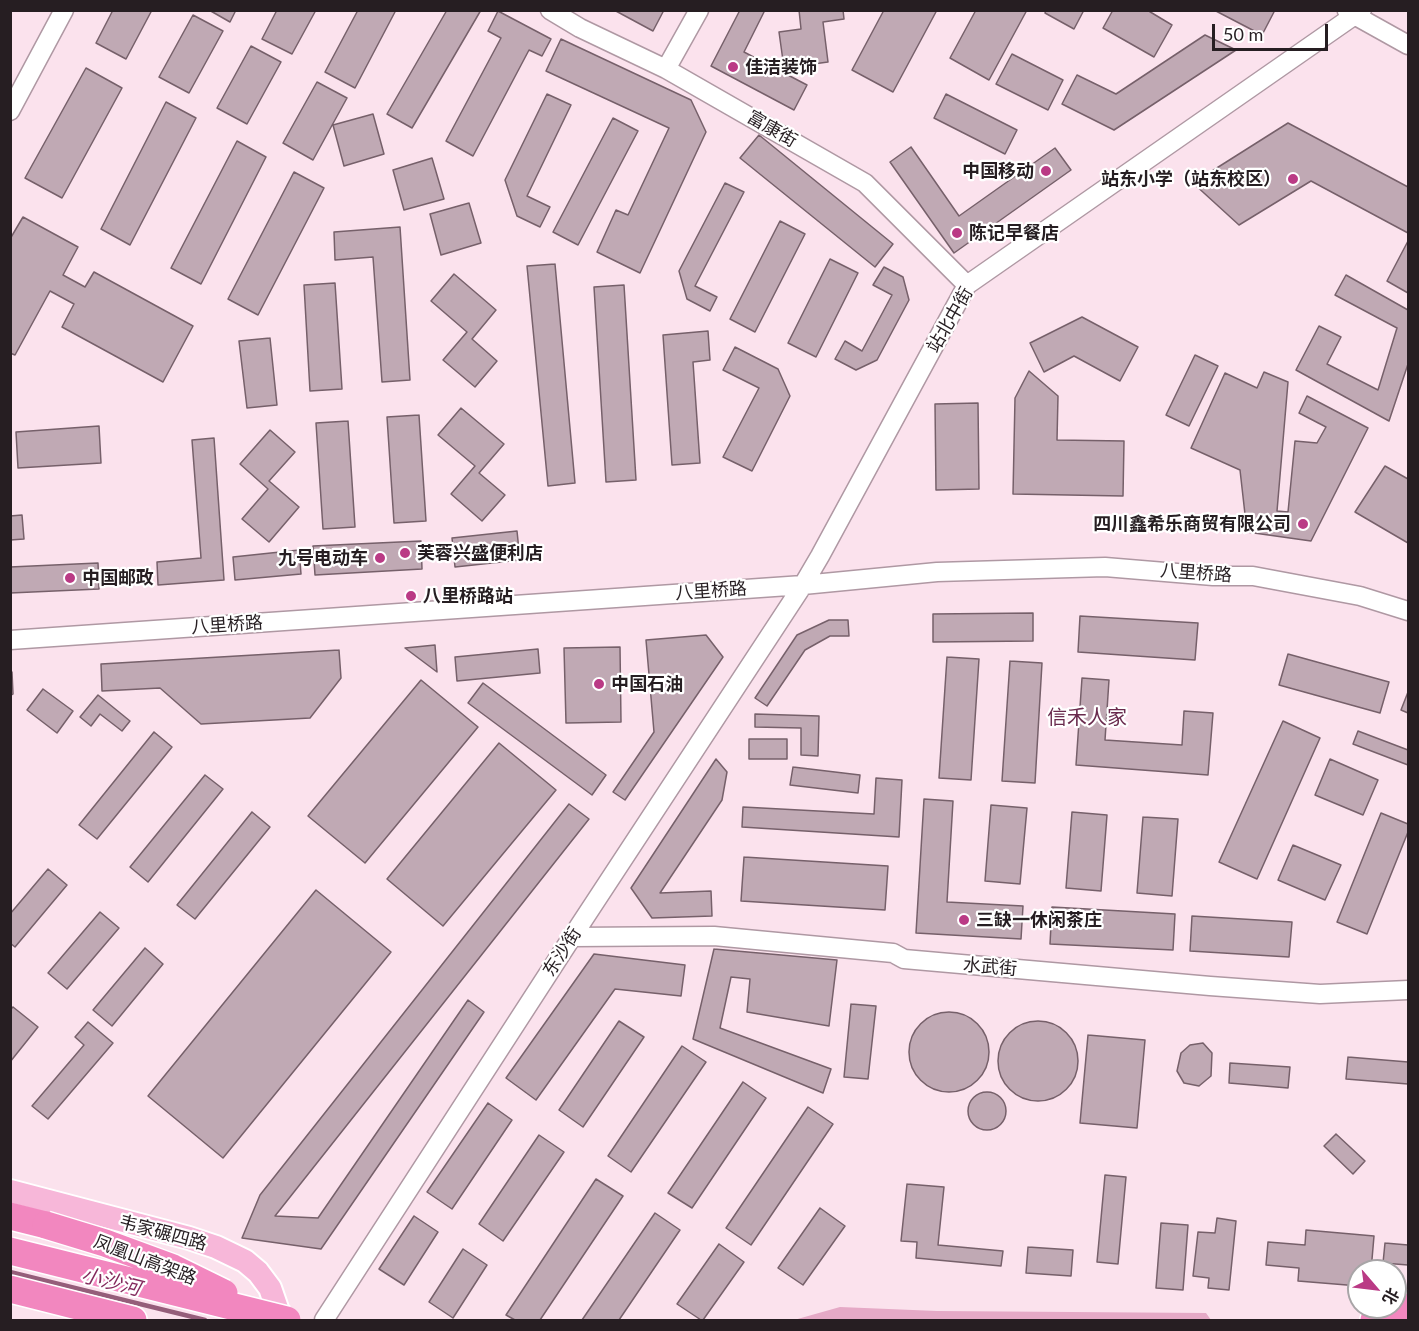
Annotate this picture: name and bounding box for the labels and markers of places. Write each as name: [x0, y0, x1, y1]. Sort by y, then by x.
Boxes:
place label: 佳洁装饰: [745, 56, 817, 78]
marker: 佳洁装饰: [726, 60, 740, 74]
place label: 中国移动: [962, 160, 1034, 182]
marker: 中国移动: [1039, 164, 1053, 178]
place label: 站东小学（站东校区）: [1101, 168, 1281, 190]
marker: 站东小学（站东校区）: [1286, 172, 1300, 186]
place label: 陈记早餐店: [969, 222, 1059, 244]
marker: 陈记早餐店: [950, 226, 964, 240]
place label: 四川鑫希乐商贸有限公司: [1093, 513, 1291, 535]
marker: 四川鑫希乐商贸有限公司: [1296, 517, 1310, 531]
place label: 芙蓉兴盛便利店: [417, 542, 543, 564]
marker: 芙蓉兴盛便利店: [398, 546, 412, 560]
place label: 九号电动车: [278, 547, 368, 569]
marker: 九号电动车: [373, 551, 387, 565]
place label: 中国邮政: [82, 567, 154, 589]
marker: 中国邮政: [63, 571, 77, 585]
place label: 八里桥路站: [423, 585, 513, 607]
marker: 八里桥路站: [404, 589, 418, 603]
place label: 中国石油: [611, 673, 683, 695]
marker: 中国石油: [592, 677, 606, 691]
place label: 三缺一休闲茶庄: [976, 909, 1102, 931]
marker: 三缺一休闲茶庄: [957, 913, 971, 927]

